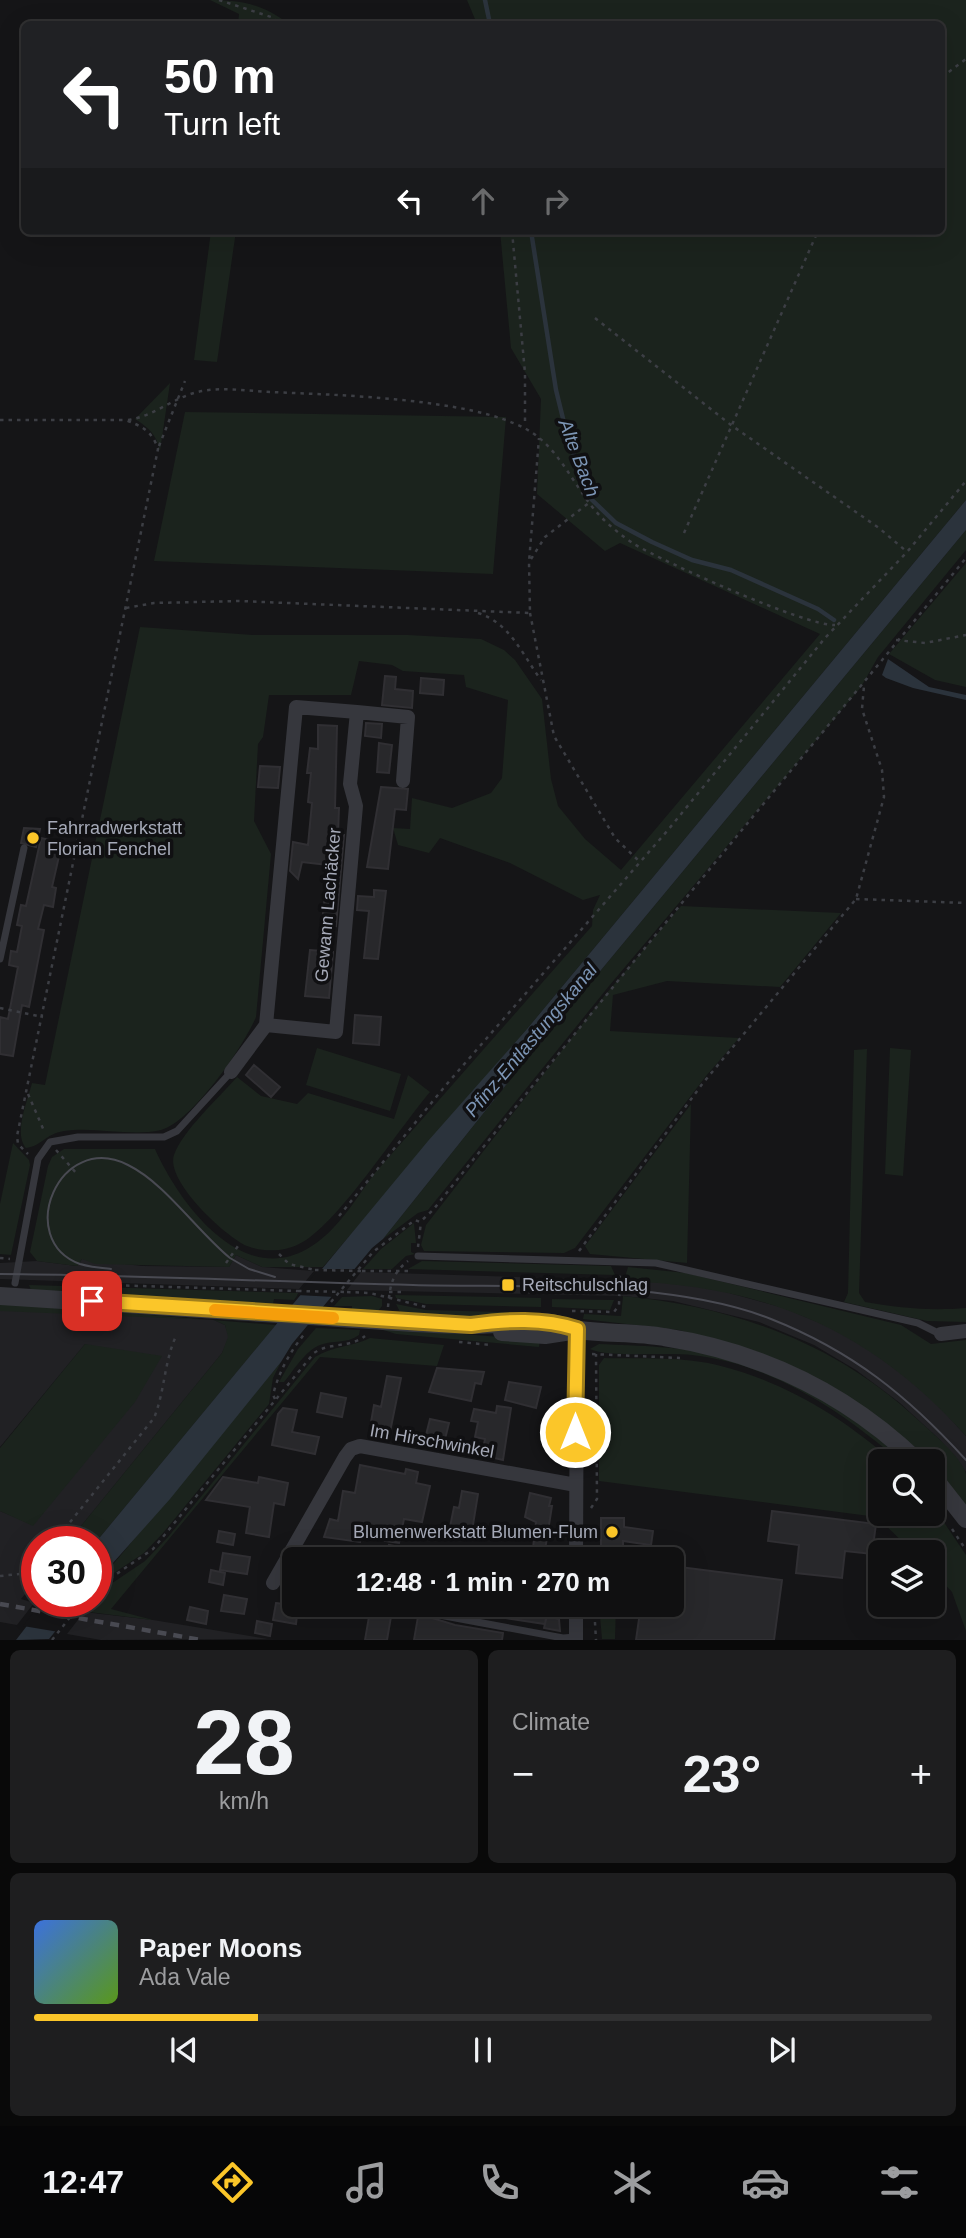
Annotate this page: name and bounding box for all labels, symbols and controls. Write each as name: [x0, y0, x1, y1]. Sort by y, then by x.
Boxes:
icon: left: [49, 49, 140, 140]
text: 50 m: [164, 49, 276, 103]
text: Turn left: [164, 106, 280, 142]
icon: left: [391, 182, 429, 220]
icon: ahead: [464, 182, 502, 220]
icon: right: [537, 182, 575, 220]
water label: Alte Bach: [554, 415, 603, 500]
place label: Fahrradwerkstatt Florian Fenchel: [47, 818, 182, 859]
street label: Gewann Lachäcker: [311, 827, 345, 983]
marker: Fahrradwerkstatt Florian Fenchel: [25, 830, 41, 846]
water label: Pfinz-Entlastungskanal: [461, 959, 602, 1121]
pin: [62, 1271, 122, 1331]
place label: Reitschulschlag: [522, 1275, 648, 1295]
marker: Reitschulschlag: [500, 1277, 516, 1293]
icon: arrive: [73, 1282, 111, 1320]
position arrow: [538, 1395, 612, 1469]
street label: Im Hirschwinkel: [368, 1420, 496, 1462]
map controls: [868, 1449, 945, 1617]
button: search: [868, 1449, 945, 1526]
place label: Blumenwerkstatt Blumen-Flum: [353, 1522, 598, 1542]
marker: Blumenwerkstatt Blumen-Flum: [604, 1524, 620, 1540]
speed limit sign: 30: [21, 1526, 112, 1617]
button: layers: [868, 1540, 945, 1617]
text: 12:48 · 1 min · 270 m: [356, 1567, 610, 1597]
text: 28: [193, 1692, 295, 1793]
text: Climate: [512, 1709, 590, 1735]
text: 23°: [683, 1745, 761, 1803]
text: −: [512, 1753, 534, 1795]
text: +: [910, 1753, 932, 1795]
text: km/h: [219, 1788, 269, 1814]
text: Paper Moons: [139, 1933, 302, 1963]
text: Ada Vale: [139, 1964, 231, 1990]
icon: previous: [165, 2031, 203, 2069]
icon: pause: [464, 2031, 502, 2069]
icon: next: [763, 2031, 801, 2069]
icon: directions: [208, 2158, 257, 2207]
icon: music: [342, 2158, 391, 2207]
icon: phone: [475, 2158, 524, 2207]
icon: climate: [608, 2158, 657, 2207]
icon: car: [741, 2158, 790, 2207]
icon: filters: [875, 2158, 924, 2207]
text: 12:47: [42, 2164, 124, 2200]

